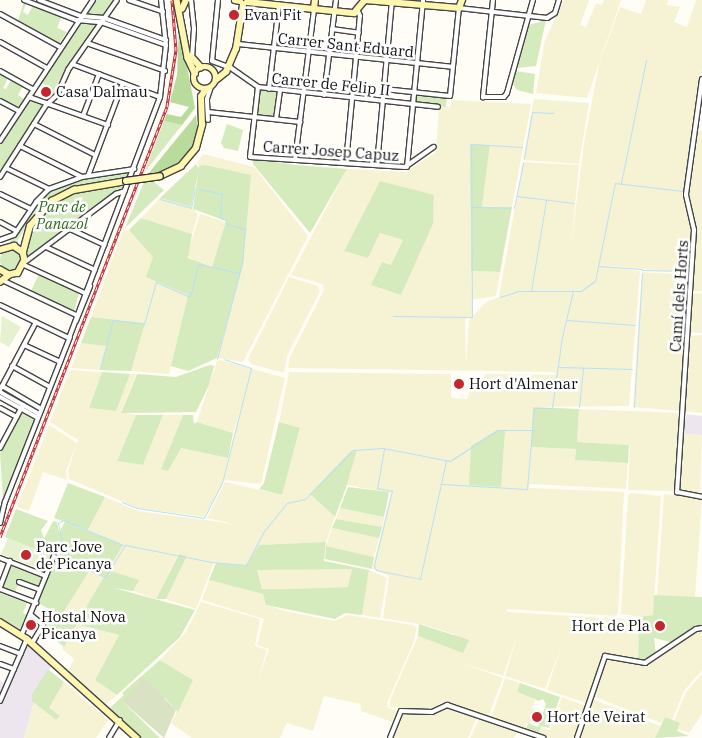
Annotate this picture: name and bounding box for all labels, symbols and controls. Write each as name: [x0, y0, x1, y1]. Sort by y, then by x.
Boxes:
place label: Evan Fit: [244, 6, 302, 24]
marker: Evan Fit: [228, 9, 240, 21]
street label: Carrer Sant Eduard: [277, 29, 415, 61]
street label: Carrer de Felip II: [271, 69, 391, 99]
place label: Casa Dalmau: [56, 83, 148, 101]
marker: Casa Dalmau: [40, 86, 52, 98]
street label: Carrer Josep Capuz: [262, 137, 400, 165]
park label: Parc de Panazol: [36, 197, 88, 232]
street label: Camí dels Horts: [666, 239, 692, 353]
place label: Hort d'Almenar: [469, 375, 578, 393]
marker: Hort d'Almenar: [453, 378, 465, 390]
place label: Parc Jove de Picanya: [36, 537, 112, 572]
marker: Parc Jove de Picanya: [20, 549, 32, 561]
place label: Hostal Nova Picanya: [41, 607, 126, 642]
place label: Hort de Pla: [571, 617, 650, 635]
marker: Hostal Nova Picanya: [25, 619, 37, 631]
marker: Hort de Pla: [654, 620, 666, 632]
place label: Hort de Veirat: [547, 708, 645, 726]
marker: Hort de Veirat: [531, 711, 543, 723]

